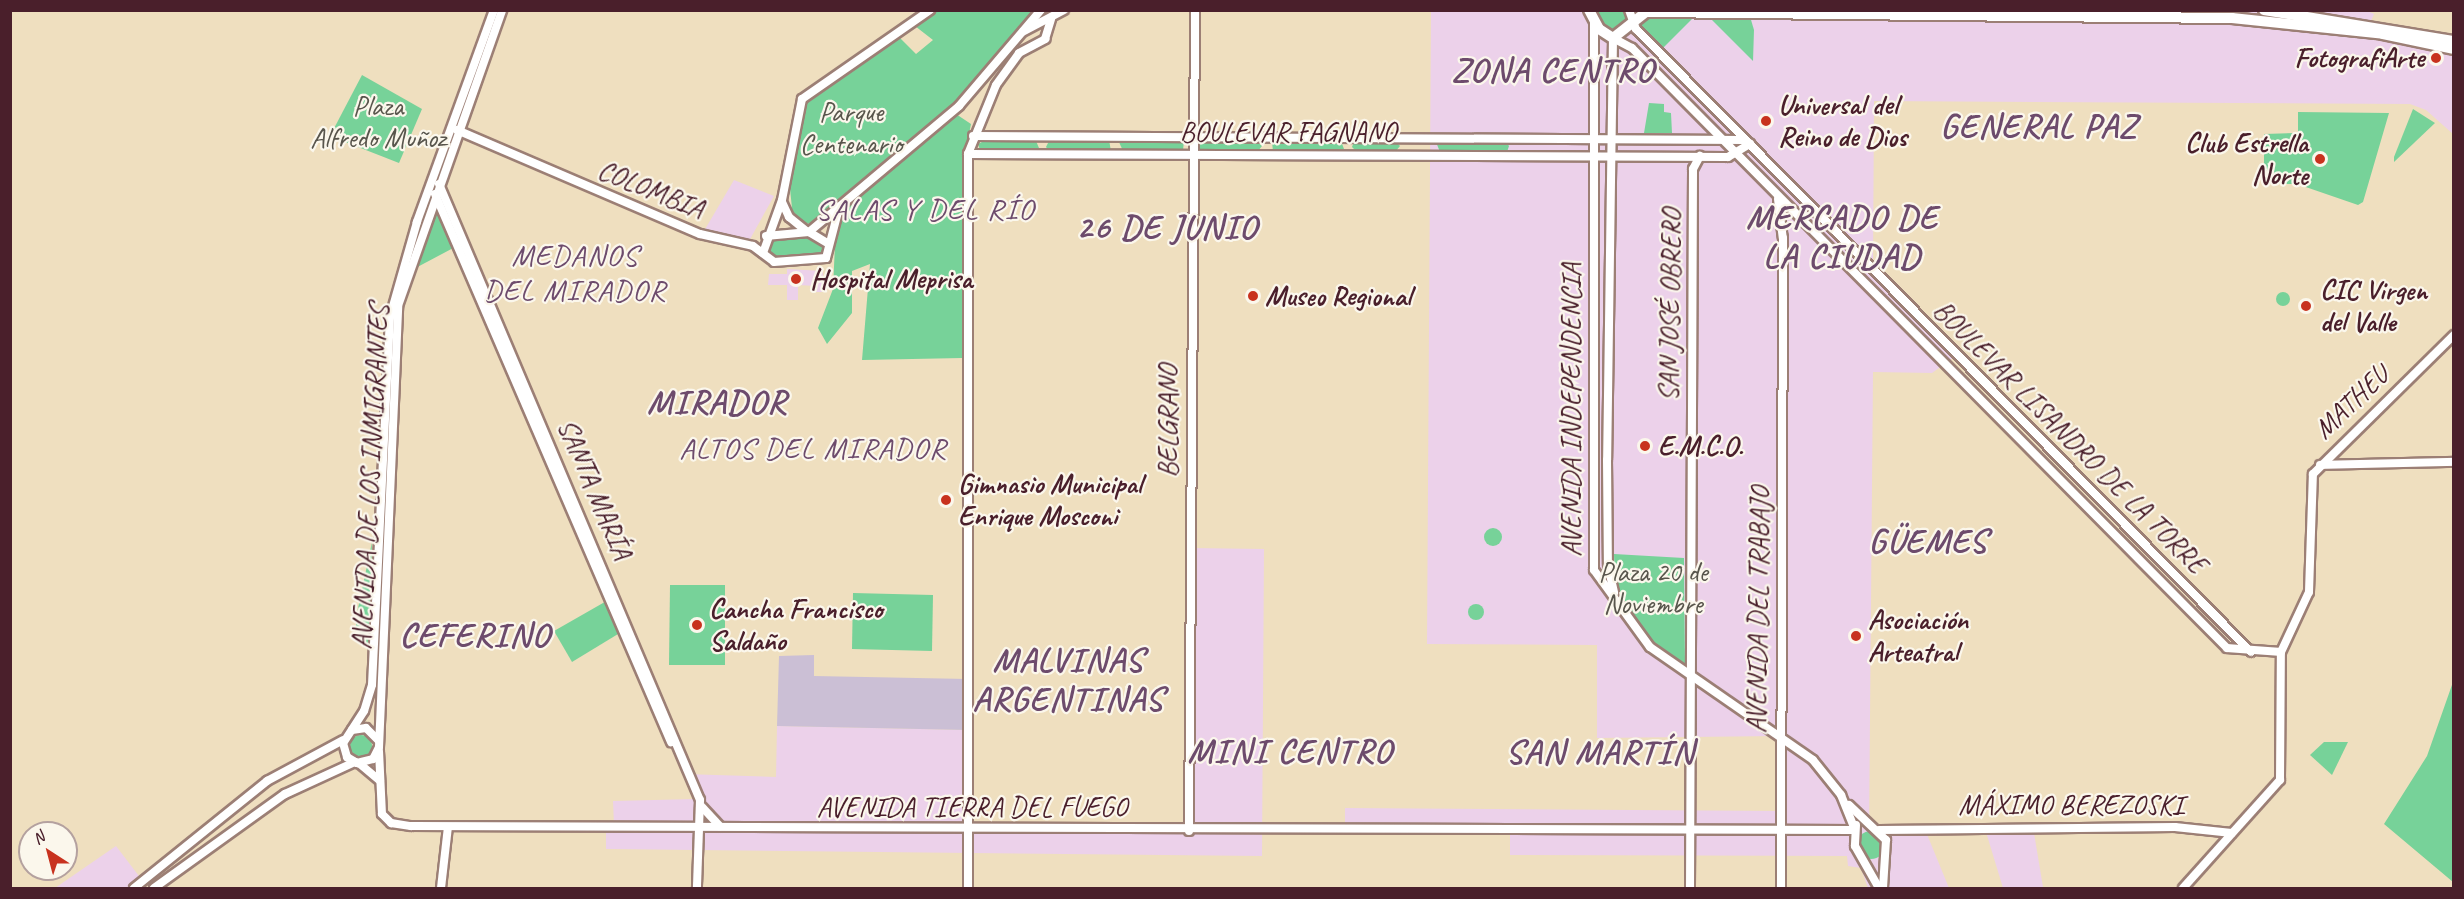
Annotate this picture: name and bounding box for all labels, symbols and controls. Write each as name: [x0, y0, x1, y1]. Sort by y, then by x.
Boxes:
place label: FotografiArte: [2294, 41, 2424, 75]
district label: ZONA CENTRO: [1453, 50, 1653, 90]
marker: FotografiArte: [2429, 51, 2443, 65]
place label: Universal del Reino de Dios: [1778, 88, 1907, 154]
park label: Plaza Alfredo Muñoz: [310, 89, 446, 155]
park label: Parque Centenario: [800, 95, 902, 161]
district label: GENERAL PAZ: [1941, 106, 2137, 146]
marker: Universal del Reino de Dios: [1759, 114, 1773, 128]
street label: BOULEVAR FAGNANO: [1180, 115, 1396, 149]
place label: Club Estrella Norte: [2185, 126, 2308, 192]
marker: Club Estrella Norte: [2313, 152, 2327, 166]
street label: COLOMBIA: [593, 153, 709, 225]
district label: SALAS Y DEL RÍO: [816, 191, 1034, 227]
district label: MERCADO DE LA CIUDAD: [1746, 196, 1938, 276]
district label: 26 DE JUNIO: [1077, 207, 1257, 247]
street label: SAN JOSÉ OBRERO: [1652, 209, 1688, 401]
district label: MEDANOS DEL MIRADOR: [484, 237, 666, 308]
place label: Hospital Meprisa: [810, 262, 972, 296]
street label: AVENIDA INDEPENDENCIA: [1554, 263, 1588, 557]
marker: Hospital Meprisa: [787, 270, 805, 288]
place label: CIC Virgen del Valle: [2320, 273, 2427, 339]
place label: Museo Regional: [1265, 279, 1412, 313]
marker: Museo Regional: [1246, 289, 1260, 303]
street label: BOULEVAR LISANDRO DE LA TORRE: [1927, 294, 2213, 580]
marker: CIC Virgen del Valle: [2297, 297, 2315, 315]
street label: AVENIDA DE LOS INMIGRANTES: [344, 303, 396, 651]
street label: MATHEU: [2307, 358, 2395, 446]
street label: BELGRANO: [1151, 364, 1185, 478]
district label: MIRADOR: [647, 382, 787, 422]
street label: SANTA MARÍA: [550, 414, 640, 564]
place label: E.M.C.O.: [1658, 429, 1743, 463]
district label: ALTOS DEL MIRADOR: [680, 430, 946, 466]
marker: E.M.C.O.: [1636, 437, 1654, 455]
place label: Gimnasio Municipal Enrique Mosconi: [958, 467, 1143, 533]
street label: AVENIDA DEL TRABAJO: [1739, 486, 1777, 734]
marker: Gimnasio Municipal Enrique Mosconi: [939, 493, 953, 507]
district label: GÜEMES: [1869, 521, 1987, 561]
park label: Plaza 20 de Noviembre: [1598, 555, 1708, 621]
place label: Cancha Francisco Saldaño: [709, 592, 883, 658]
place label: Asociación Arteatral: [1868, 603, 1968, 669]
district label: CEFERINO: [400, 615, 550, 655]
marker: Cancha Francisco Saldaño: [690, 618, 704, 632]
marker: Asociación Arteatral: [1849, 629, 1863, 643]
district label: MALVINAS ARGENTINAS: [974, 639, 1162, 718]
district label: MINI CENTRO: [1189, 731, 1391, 771]
district label: SAN MARTÍN: [1507, 732, 1693, 772]
street label: MÁXIMO BEREZOSKI: [1958, 788, 2184, 822]
street label: AVENIDA TIERRA DEL FUEGO: [816, 790, 1128, 824]
north arrow: [18, 821, 78, 881]
text: N: [29, 827, 48, 849]

